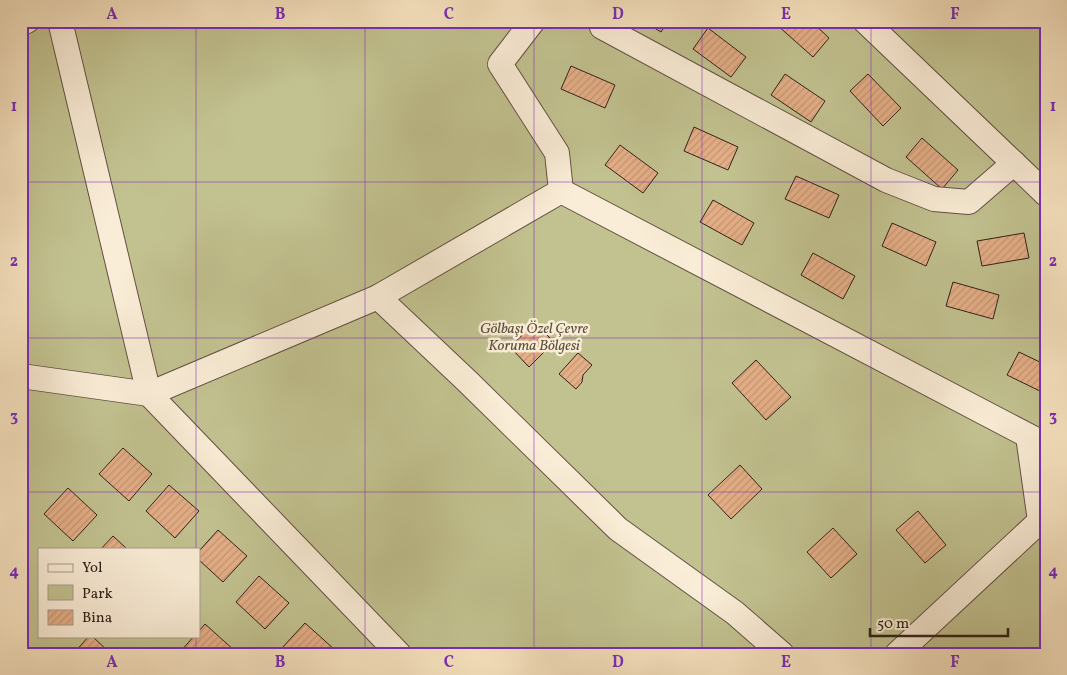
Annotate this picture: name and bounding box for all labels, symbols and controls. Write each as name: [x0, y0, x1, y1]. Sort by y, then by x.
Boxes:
text: A: [106, 4, 118, 26]
text: B: [275, 4, 286, 26]
text: C: [444, 4, 454, 26]
text: D: [612, 4, 624, 26]
text: E: [781, 4, 791, 26]
text: F: [950, 4, 960, 26]
text: 1: [11, 96, 17, 118]
text: 1: [1050, 96, 1056, 118]
text: 2: [10, 251, 18, 273]
text: 2: [1049, 251, 1057, 273]
park label: Gölbaşı Özel Çevre Koruma Bölgesi: [480, 319, 589, 357]
text: 3: [10, 406, 18, 428]
text: 3: [1049, 406, 1057, 428]
legend: [38, 548, 200, 638]
text: Yol: [82, 558, 102, 579]
text: 4: [9, 561, 19, 583]
text: 4: [1048, 561, 1058, 583]
text: Park: [82, 584, 113, 605]
scale bar: [870, 605, 1007, 637]
text: Bina: [82, 608, 112, 629]
text: 50 m: [877, 614, 909, 635]
text: A: [106, 652, 118, 674]
text: B: [275, 652, 286, 674]
text: C: [444, 652, 454, 674]
text: D: [612, 652, 624, 674]
text: E: [781, 652, 791, 674]
text: F: [950, 652, 960, 674]

